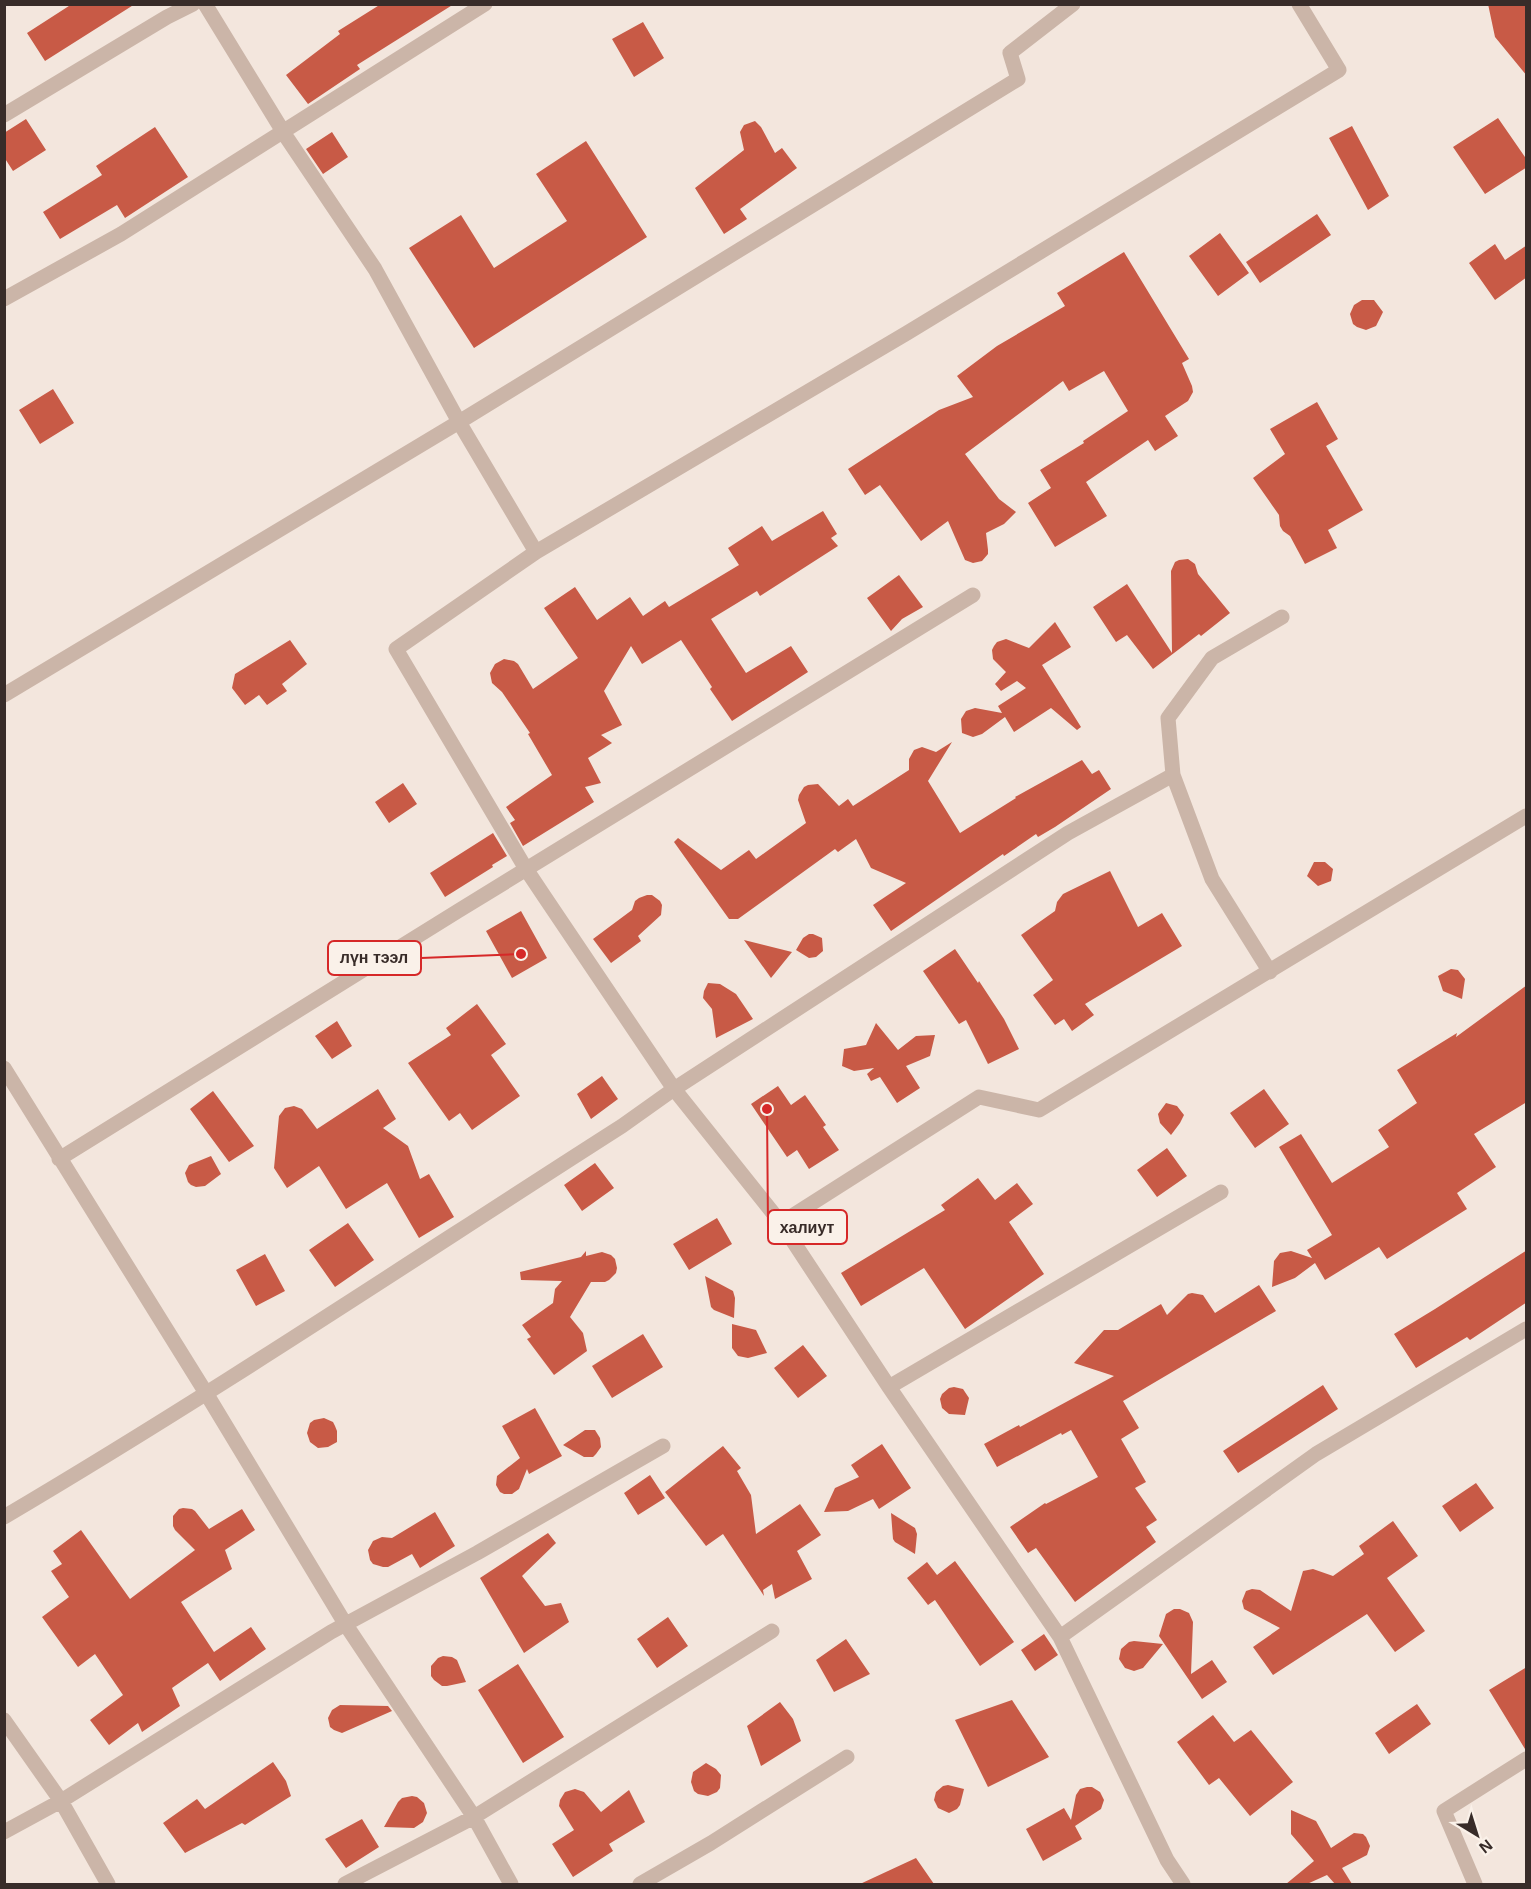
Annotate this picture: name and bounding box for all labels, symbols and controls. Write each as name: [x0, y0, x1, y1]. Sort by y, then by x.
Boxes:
callout: лүн тээл: [328, 941, 421, 975]
text: лүн тээл: [340, 949, 408, 966]
callout: халиут: [768, 1210, 847, 1244]
text: халиут: [780, 1219, 835, 1236]
north arrow: [1447, 1805, 1507, 1865]
text: N: [1476, 1836, 1496, 1857]

